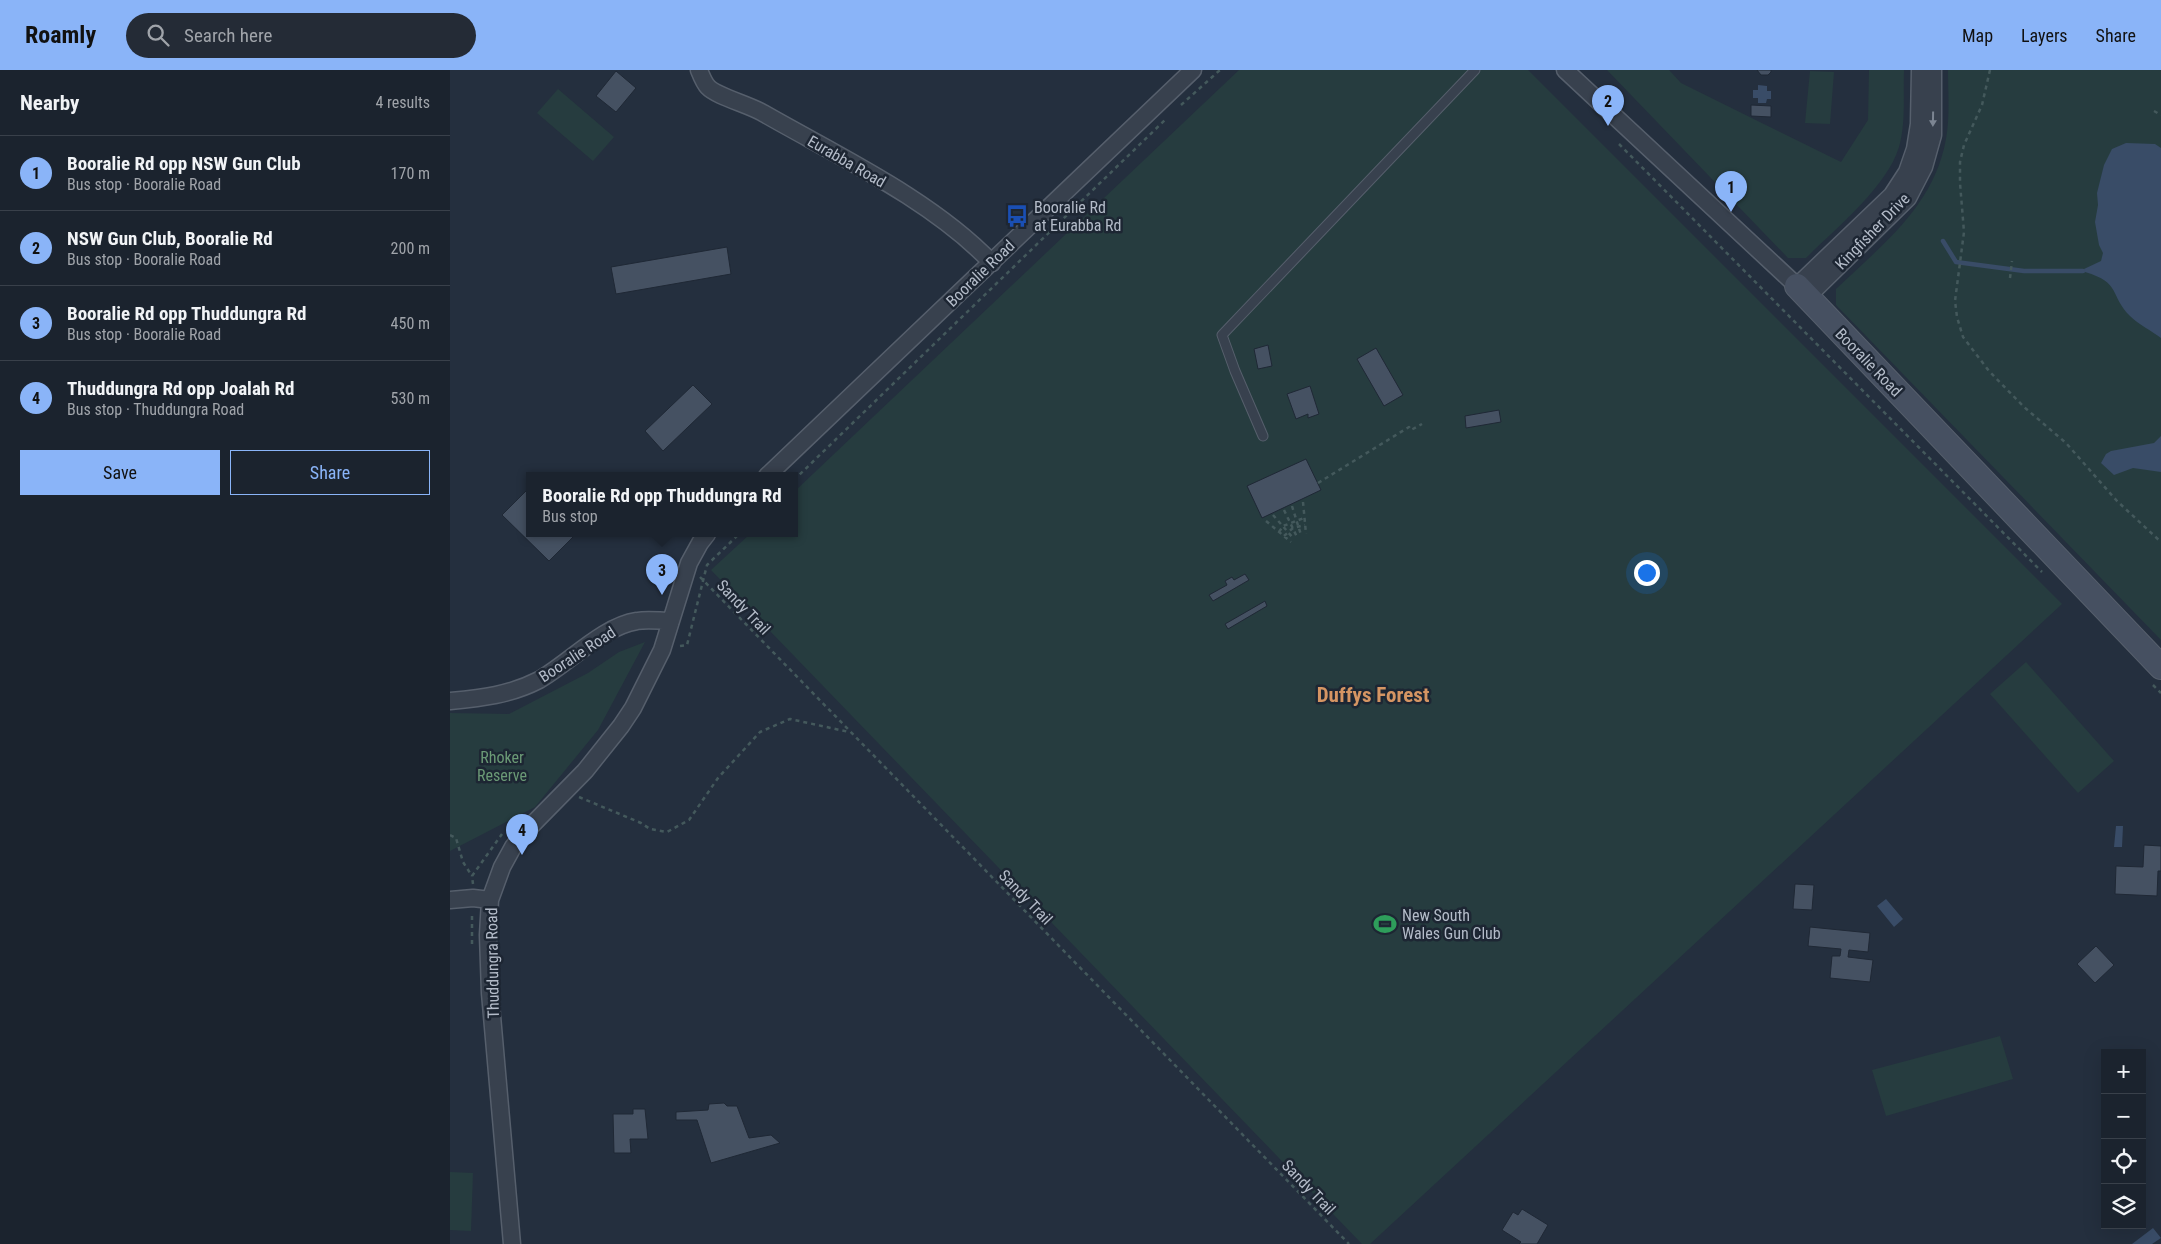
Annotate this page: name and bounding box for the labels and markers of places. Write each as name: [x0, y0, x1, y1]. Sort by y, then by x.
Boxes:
pin: 2: [1592, 85, 1624, 126]
pin: 1: [1715, 171, 1747, 212]
place label: Booralie Rd at Eurabba Rd: [1034, 198, 1121, 235]
bus stop icon: Booralie Rd at Eurabba Rd: [1004, 203, 1030, 229]
pin: 3: [646, 554, 678, 595]
pin: 4: [506, 814, 538, 855]
place label: New South Wales Gun Club: [1402, 906, 1501, 943]
sports icon: New South Wales Gun Club: [1372, 911, 1398, 937]

